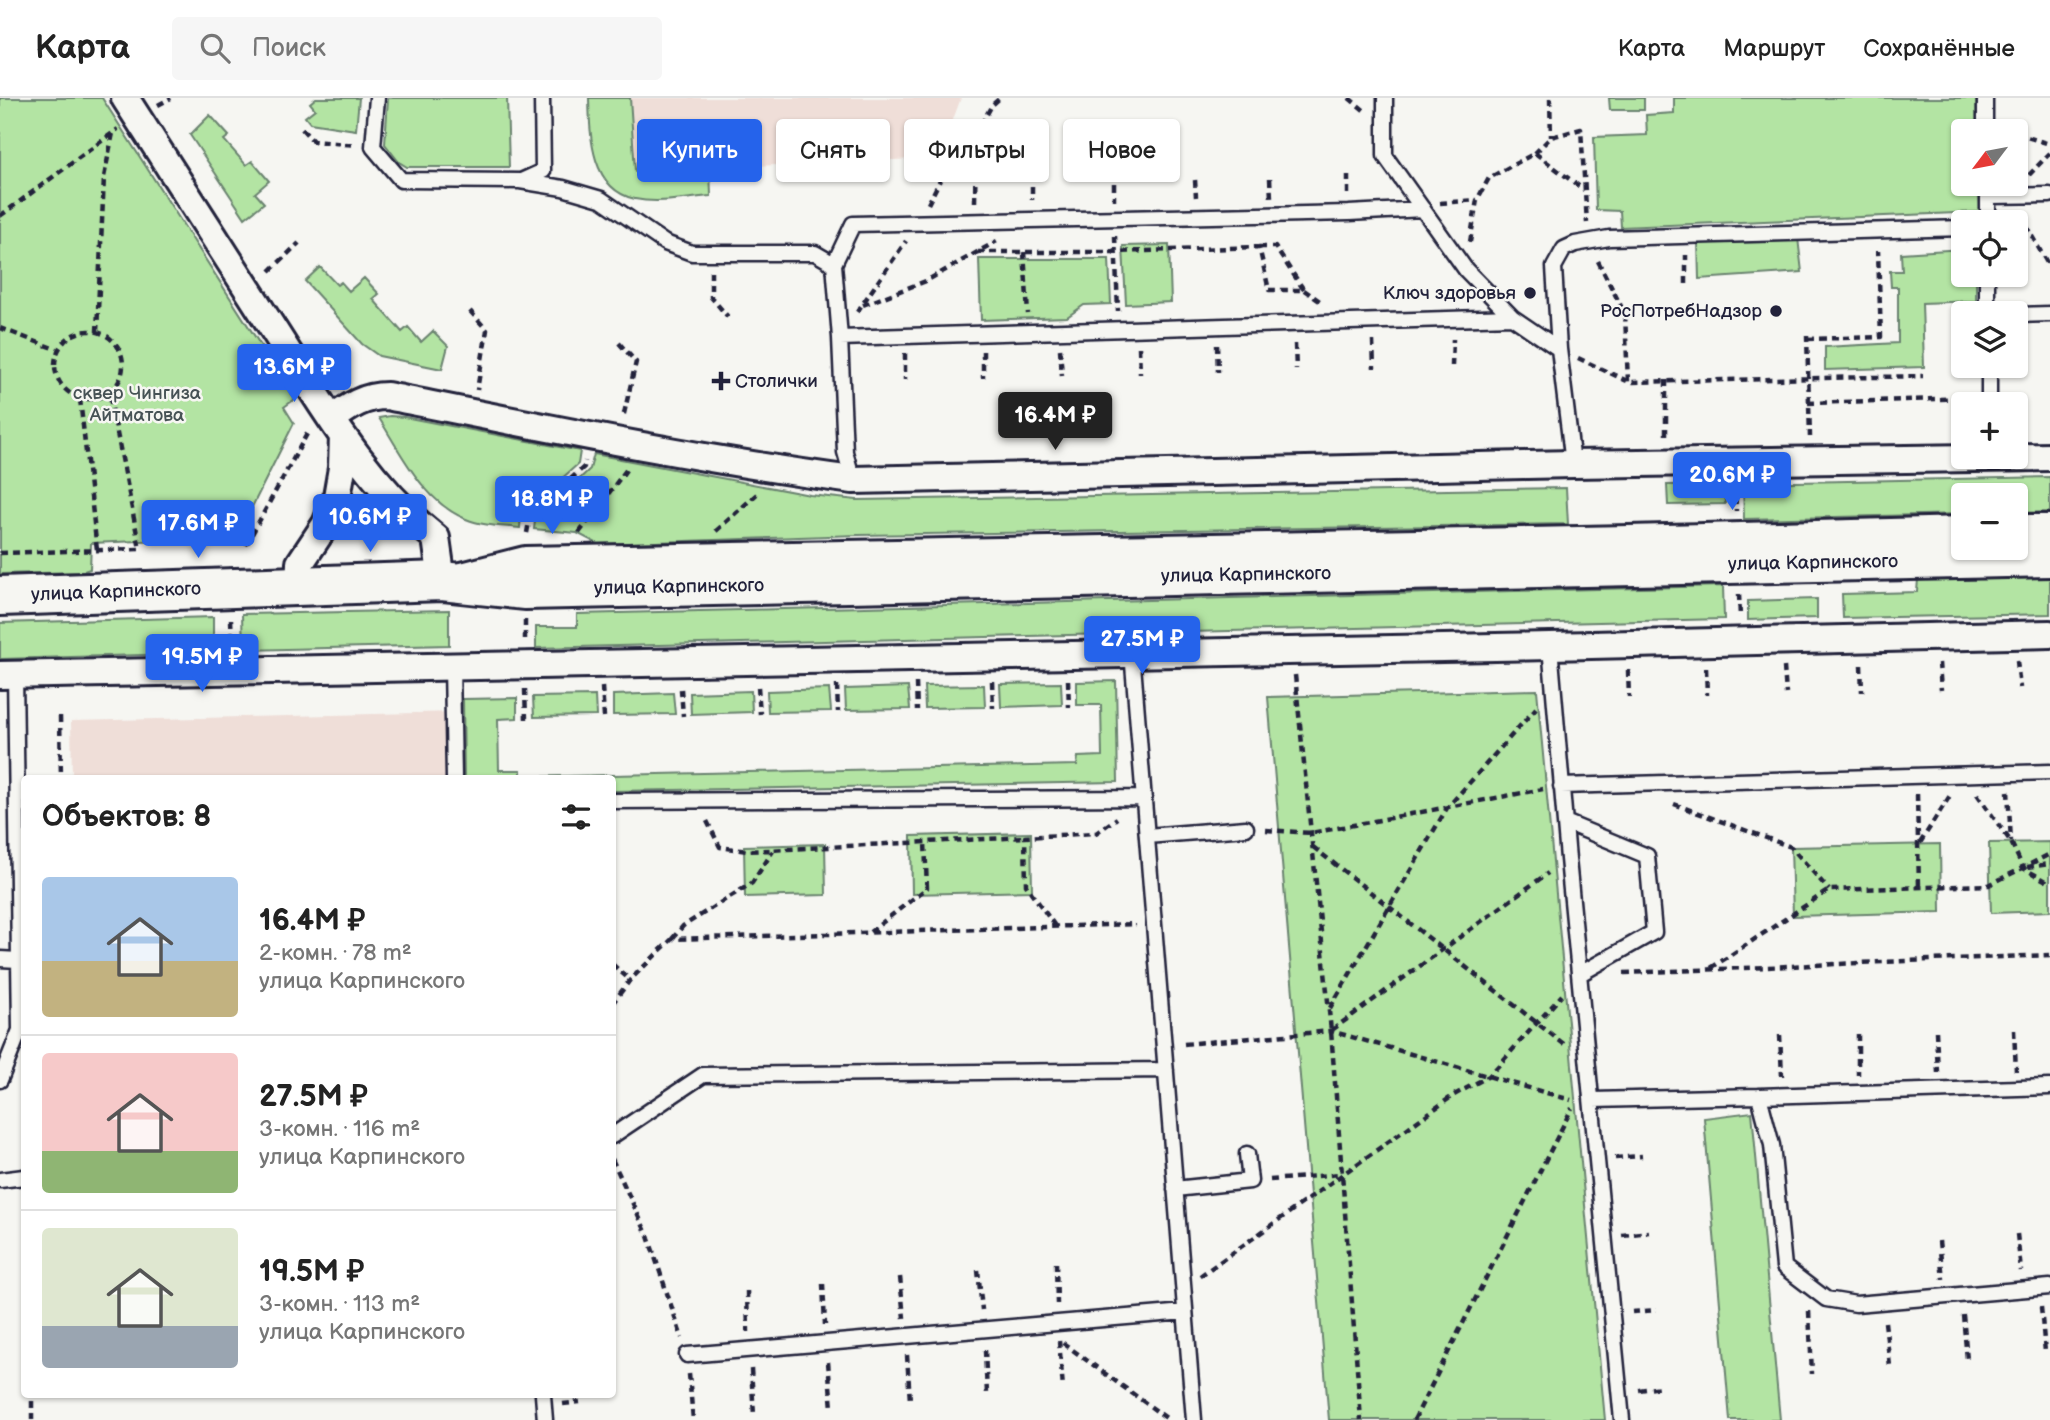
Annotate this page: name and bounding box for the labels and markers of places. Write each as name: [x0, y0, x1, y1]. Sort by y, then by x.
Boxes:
place label: Ключ здоровья: [1383, 282, 1516, 305]
marker: Ключ здоровья: [1522, 285, 1538, 301]
place label: РосПотребНадзор: [1600, 300, 1762, 323]
marker: РосПотребНадзор: [1768, 303, 1784, 319]
pin: 13.6M ₽: [229, 344, 359, 404]
place label: Столички: [735, 370, 818, 393]
marker: Столички: [713, 373, 729, 389]
pin: 16.4M ₽: [990, 392, 1120, 452]
pin: 20.6M ₽: [1667, 452, 1797, 512]
pin: 18.8M ₽: [487, 476, 617, 536]
pin: 10.6M ₽: [305, 494, 435, 554]
pin: 17.6M ₽: [133, 500, 263, 560]
pin: 27.5M ₽: [1077, 616, 1207, 676]
pin: 19.5M ₽: [137, 634, 267, 694]

